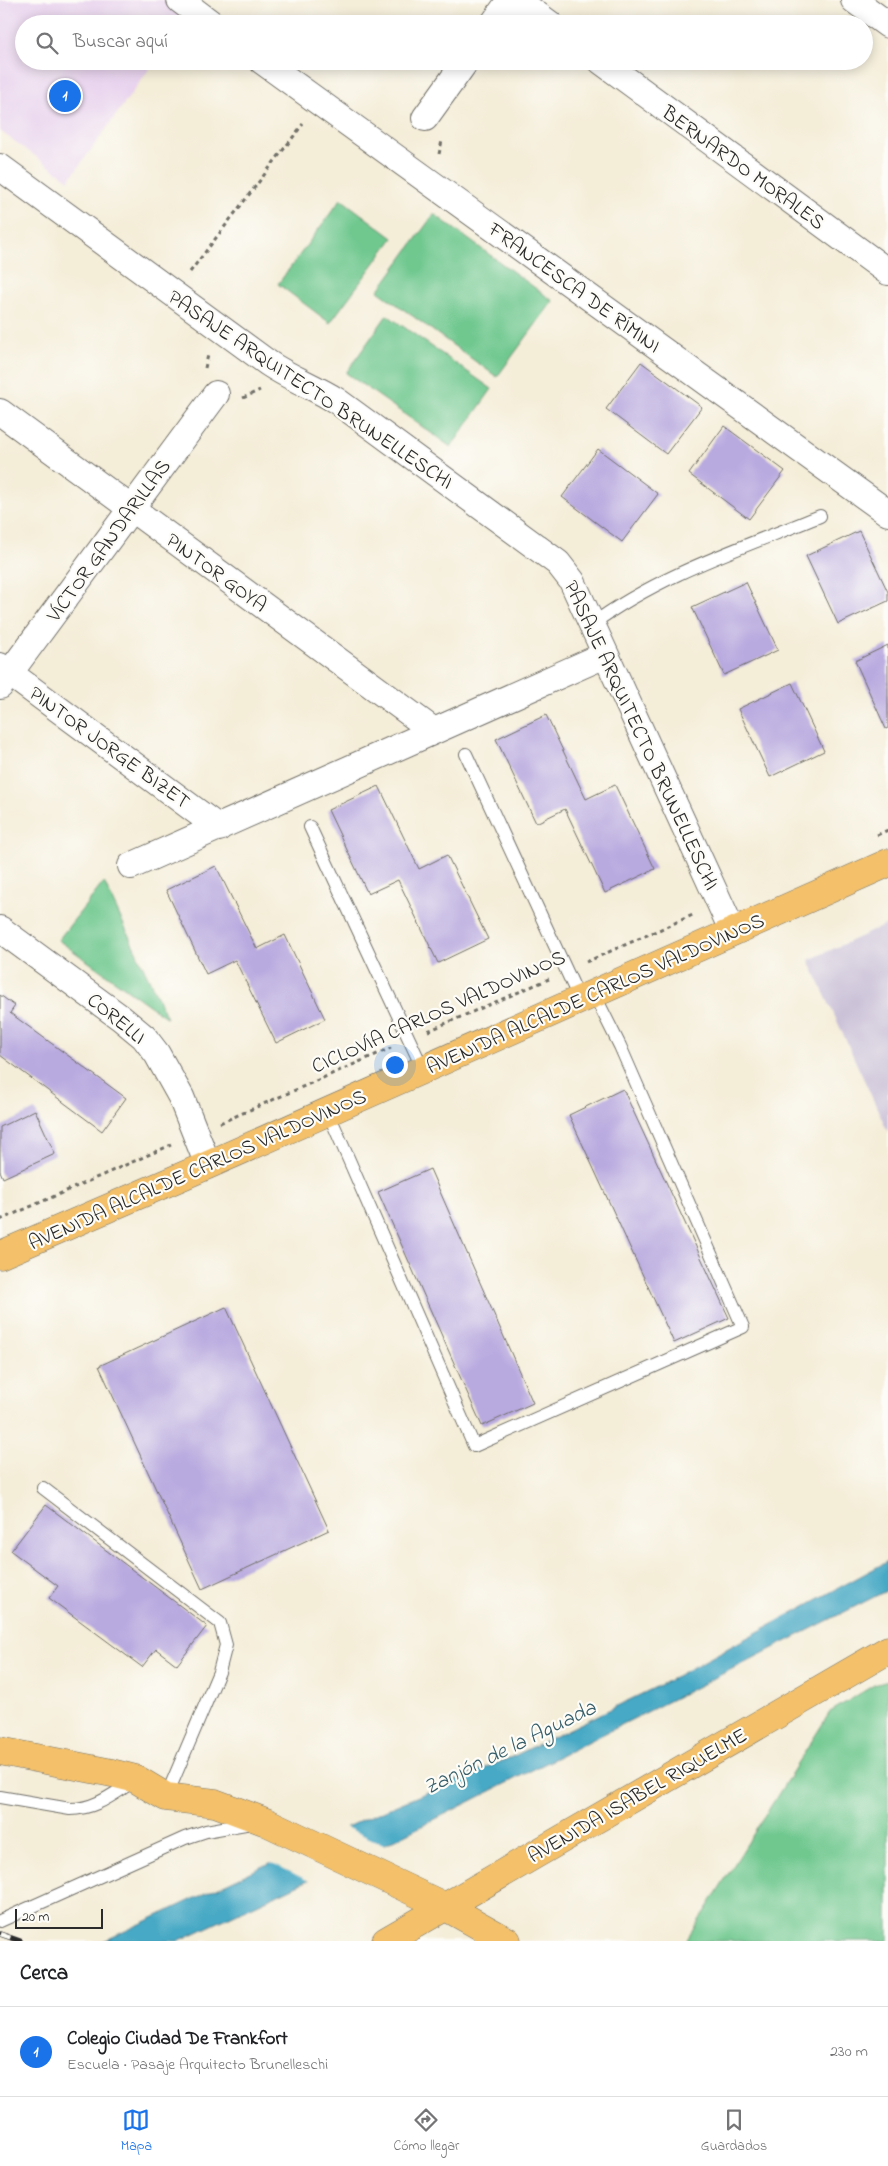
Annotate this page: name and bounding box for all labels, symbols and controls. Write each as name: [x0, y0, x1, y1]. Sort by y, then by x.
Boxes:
search box: [15, 15, 873, 70]
icon: search: [33, 29, 61, 57]
text: Buscar aquí: [73, 29, 168, 56]
pin: 1: [49, 77, 81, 115]
street label: BERNARDO MORALES: [654, 98, 831, 238]
street label: FRANCESCA DE RÍMINI: [481, 215, 666, 361]
street label: PASAJE ARQUITECTO BRUNELLESCHI: [161, 284, 459, 498]
street label: VÍCTOR GANDARILLAS: [40, 454, 179, 630]
street label: PINTOR GOYA: [159, 527, 273, 621]
street label: PASAJE ARQUITECTO BRUNELLESCHI: [555, 576, 725, 896]
street label: PINTOR JORGE BIZET: [22, 680, 196, 817]
street label: AVENIDA ALCALDE CARLOS VALDOVINOS: [422, 906, 770, 1083]
street label: CICLOVÍA CARLOS VALDOVINOS: [307, 943, 571, 1082]
street label: CORELLI: [80, 986, 152, 1053]
your location: [382, 1052, 408, 1078]
street label: AVENIDA ALCALDE CARLOS VALDOVINOS: [24, 1082, 372, 1259]
water label: Zanjón de la Aguada: [419, 1693, 603, 1804]
street label: AVENIDA ISABEL RIQUELME: [523, 1722, 753, 1872]
scale bar: [15, 1906, 102, 1929]
text: 20 m: [22, 1907, 49, 1928]
text: Cerca: [20, 1959, 68, 1989]
text: Colegio Ciudad De Frankfort: [67, 2026, 288, 2053]
text: 1: [33, 2040, 39, 2064]
text: 230 m: [830, 2040, 868, 2064]
text: Escuela · Pasaje Arquitecto Brunelleschi: [67, 2053, 328, 2077]
tab: Mapa: [121, 2106, 152, 2157]
tab: Cómo llegar: [394, 2106, 459, 2157]
tab: Guardados: [701, 2106, 767, 2157]

